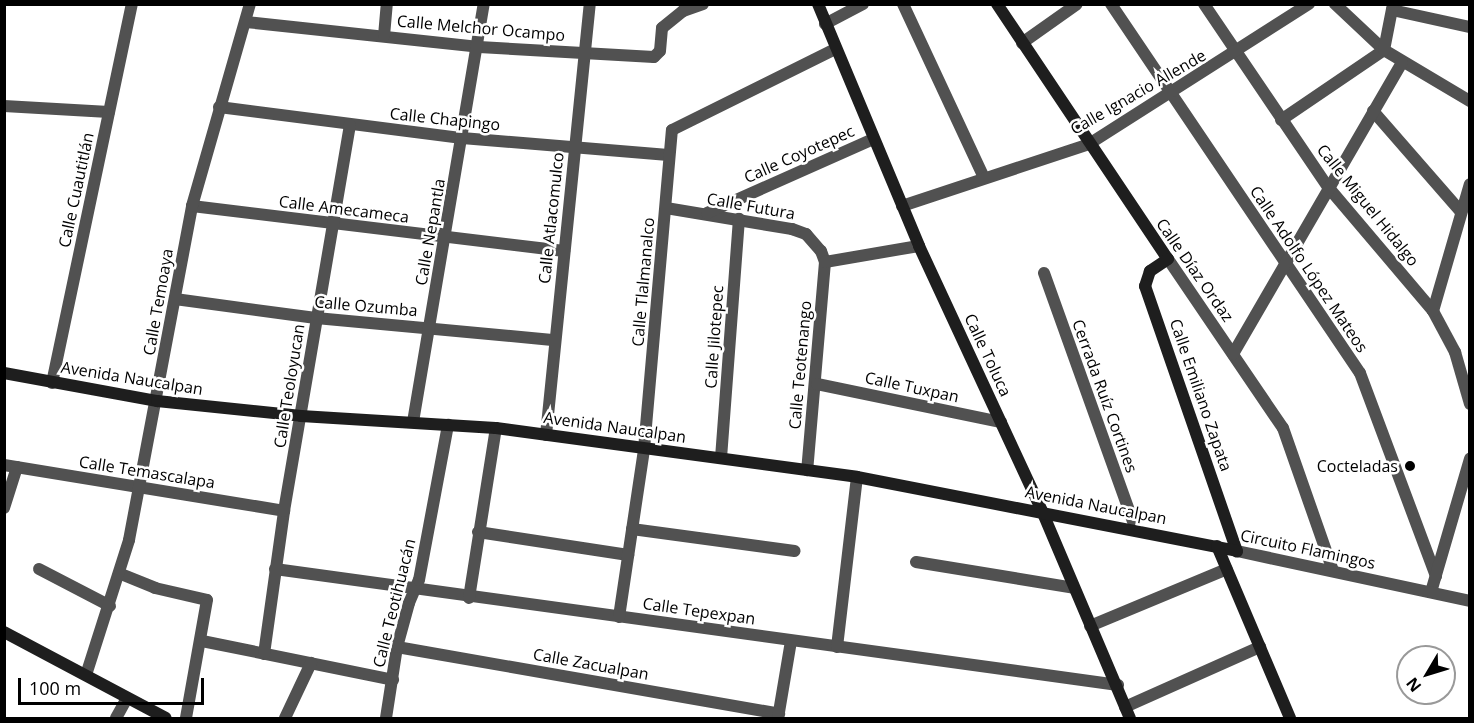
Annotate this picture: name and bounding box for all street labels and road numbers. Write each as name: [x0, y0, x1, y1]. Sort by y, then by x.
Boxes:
street label: Calle Melchor Ocampo: [396, 11, 566, 45]
street label: Calle Ignacio Allende: [1067, 45, 1209, 139]
street label: Calle Chapingo: [389, 104, 501, 134]
street label: Calle Coyotepec: [741, 121, 857, 187]
street label: Calle Cuautitlán: [54, 131, 98, 249]
street label: Calle Miguel Hidalgo: [1313, 140, 1423, 270]
street label: Calle Atlacomulco: [535, 151, 567, 285]
street label: Calle Nepantla: [411, 177, 449, 287]
street label: Calle Adolfo López Mateos: [1246, 182, 1372, 356]
street label: Calle Futura: [705, 189, 797, 223]
street label: Calle Amecameca: [278, 191, 410, 227]
street label: Calle Díaz Ordaz: [1152, 215, 1238, 325]
street label: Calle Tlalmanalco: [628, 217, 658, 347]
street label: Calle Temoaya: [139, 247, 177, 357]
street label: Calle Jilotepec: [701, 285, 727, 389]
street label: Calle Ozumba: [314, 292, 418, 320]
street label: Calle Teotenango: [785, 300, 815, 430]
street label: Calle Toluca: [960, 311, 1016, 399]
street label: Calle Emiliano Zapata: [1166, 316, 1236, 474]
street label: Cerrada Ruíz Cortines: [1068, 317, 1142, 475]
street label: Calle Teoloyucan: [270, 323, 308, 449]
street label: Avenida Naucalpan: [60, 357, 204, 399]
street label: Calle Tuxpan: [863, 368, 961, 406]
street label: Avenida Naucalpan: [543, 407, 687, 447]
street label: Calle Temascalapa: [78, 452, 216, 492]
street label: Avenida Naucalpan: [1024, 482, 1168, 528]
street label: Circuito Flamingos: [1239, 525, 1377, 573]
street label: Calle Teotihuacán: [369, 537, 419, 669]
street label: Calle Tepexpan: [641, 594, 757, 628]
street label: Calle Zacualpan: [532, 644, 650, 684]

